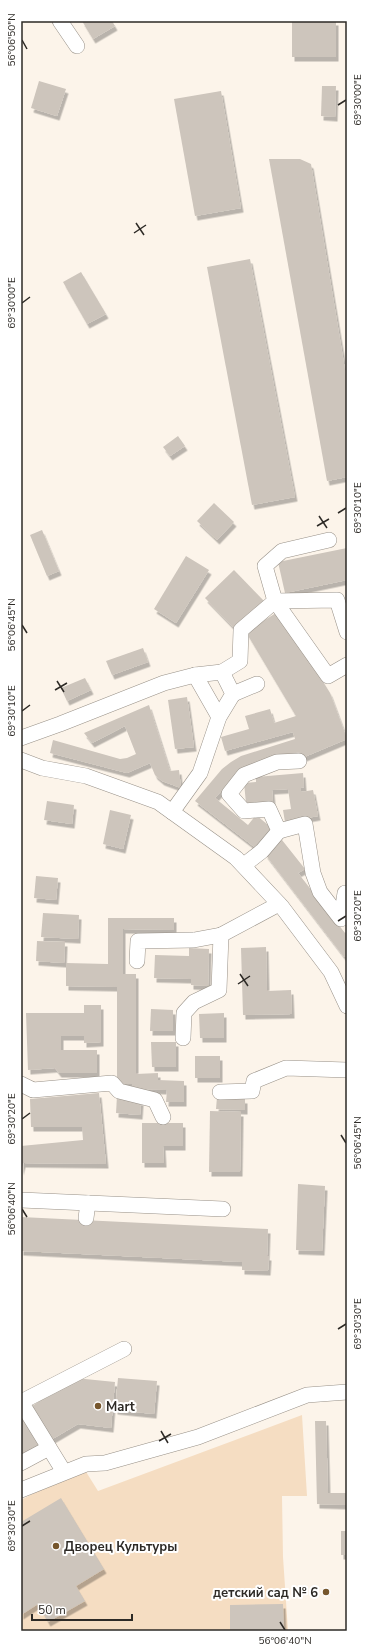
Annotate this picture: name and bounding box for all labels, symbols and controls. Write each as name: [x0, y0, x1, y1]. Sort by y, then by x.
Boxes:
text: 56°06'50"N: [5, 13, 19, 67]
text: 69°30'00"E: [351, 74, 365, 126]
text: 69°30'00"E: [5, 277, 19, 329]
text: 69°30'10"E: [351, 482, 365, 534]
text: 56°06'45"N: [5, 598, 19, 652]
text: 69°30'10"E: [5, 685, 19, 737]
text: 69°30'20"E: [351, 890, 365, 942]
text: 69°30'20"E: [5, 1093, 19, 1145]
text: 56°06'45"N: [351, 1116, 365, 1170]
text: 56°06'40"N: [5, 1182, 19, 1236]
text: 69°30'30"E: [351, 1298, 365, 1350]
place label: Mart: [106, 1398, 136, 1416]
marker: Mart: [93, 1401, 103, 1411]
text: 69°30'30"E: [5, 1500, 19, 1552]
place label: Дворец Культуры: [64, 1538, 177, 1556]
marker: Дворец Культуры: [51, 1541, 61, 1551]
place label: детский сад № 6: [213, 1584, 318, 1602]
marker: детский сад № 6: [321, 1587, 331, 1597]
scale bar: [32, 1596, 132, 1622]
text: 50 m: [38, 1602, 66, 1618]
text: 56°06'40"N: [258, 1634, 312, 1648]

